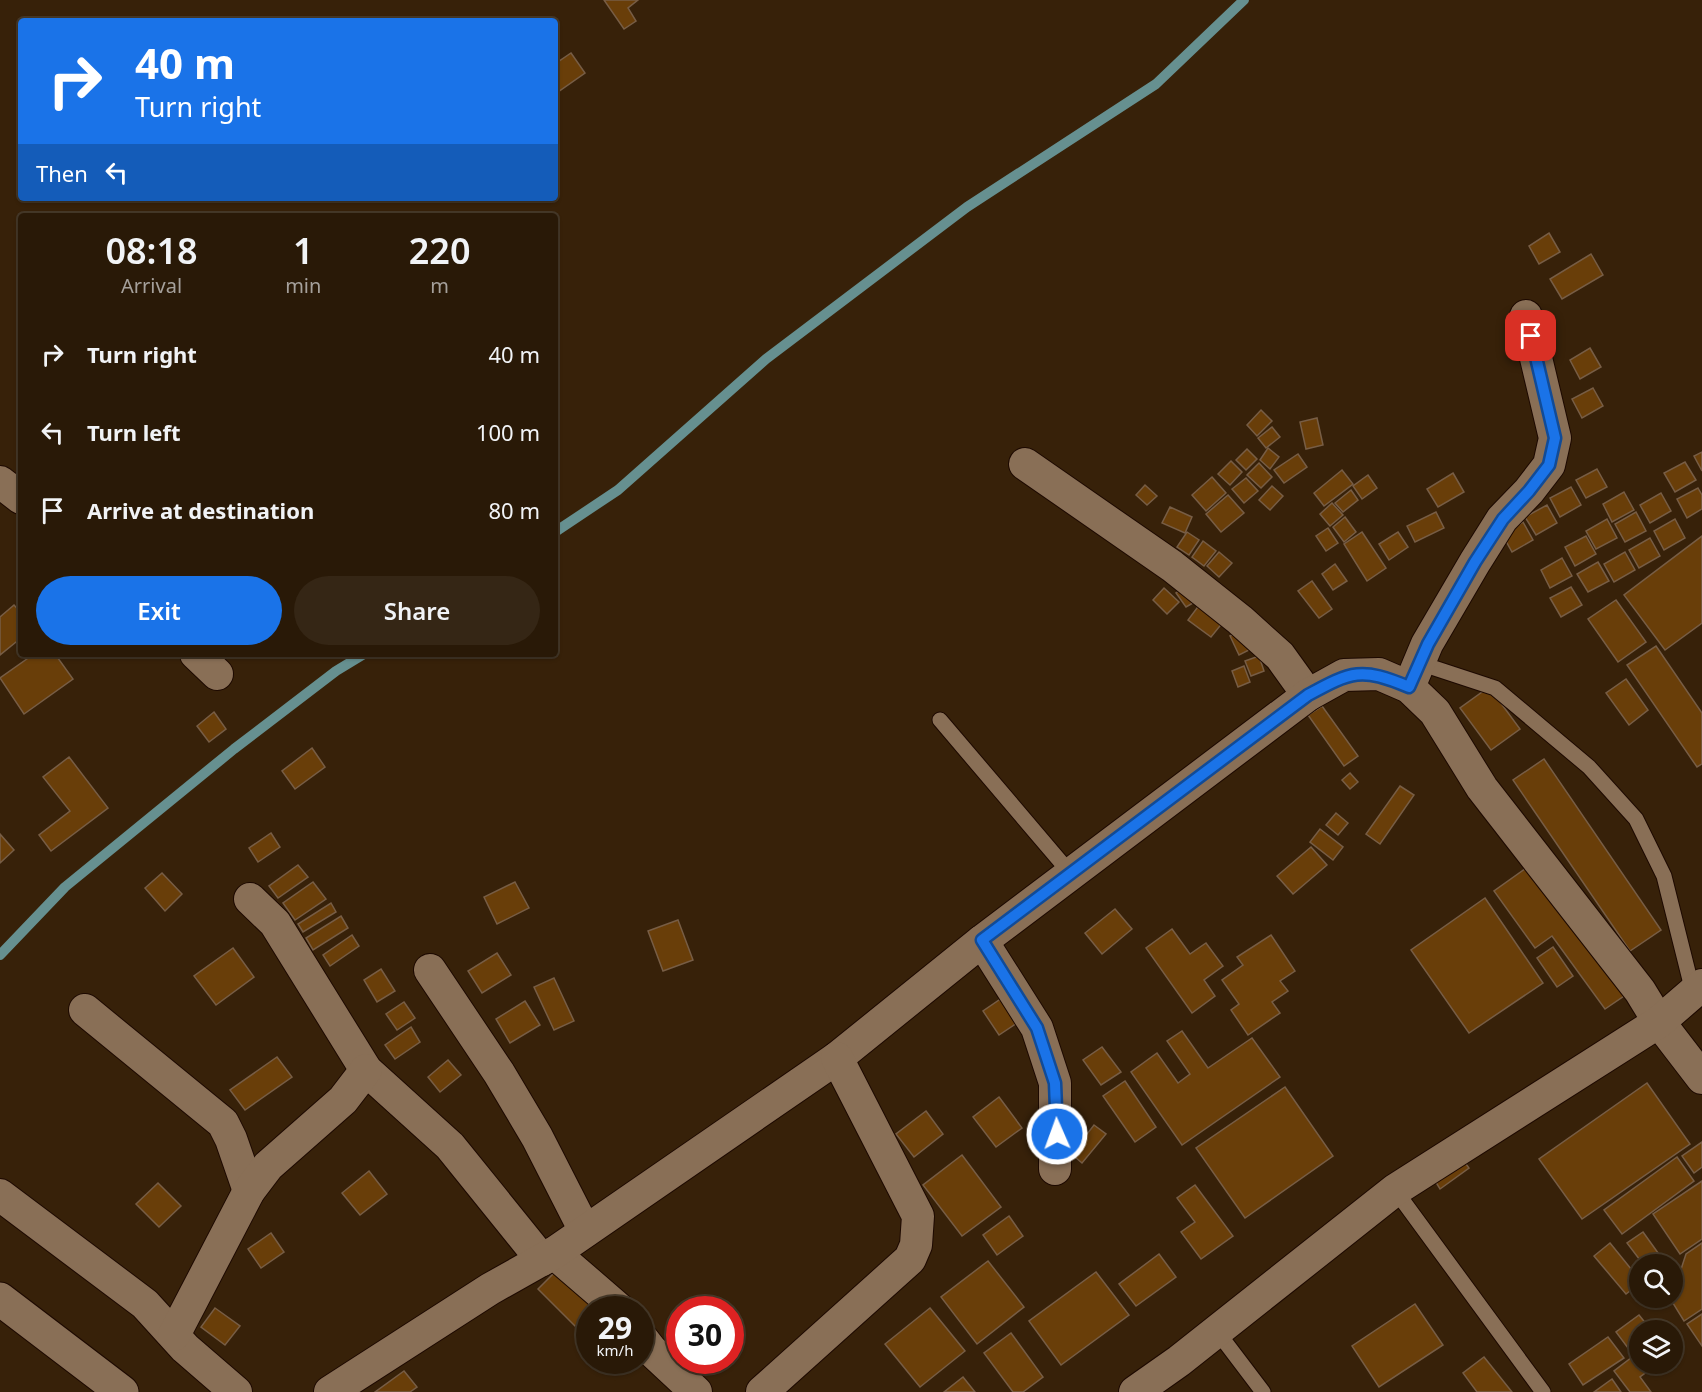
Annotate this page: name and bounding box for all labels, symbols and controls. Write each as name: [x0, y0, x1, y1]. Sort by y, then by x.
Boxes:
text: 40 m: [135, 34, 235, 91]
icon: right: [36, 42, 114, 120]
text: Turn right: [135, 88, 261, 125]
icon: left: [100, 156, 133, 189]
text: Then: [36, 158, 88, 188]
text: 08:18: [105, 226, 198, 275]
text: 1: [293, 226, 314, 275]
text: 220: [409, 226, 471, 275]
text: Arrival: [121, 272, 182, 299]
text: min: [285, 272, 321, 299]
text: m: [430, 272, 449, 299]
pin: [1505, 310, 1556, 361]
icon: arrive: [1514, 319, 1547, 352]
icon: right: [36, 338, 69, 371]
text: Turn right: [87, 339, 197, 369]
text: 40 m: [489, 339, 540, 369]
icon: left: [36, 416, 69, 449]
text: Turn left: [87, 417, 181, 447]
text: 100 m: [476, 417, 540, 447]
icon: arrive: [36, 494, 69, 527]
text: Arrive at destination: [87, 495, 314, 525]
text: 80 m: [489, 495, 540, 525]
button: Exit: [36, 576, 282, 645]
button: Share: [294, 576, 540, 645]
position arrow: [1025, 1102, 1089, 1166]
map controls: [1629, 1254, 1683, 1374]
button: search: [1629, 1254, 1683, 1308]
speed limit sign: 30: [666, 1296, 744, 1374]
text: 29: [598, 1307, 632, 1348]
button: layers: [1629, 1320, 1683, 1374]
text: km/h: [597, 1340, 633, 1360]

